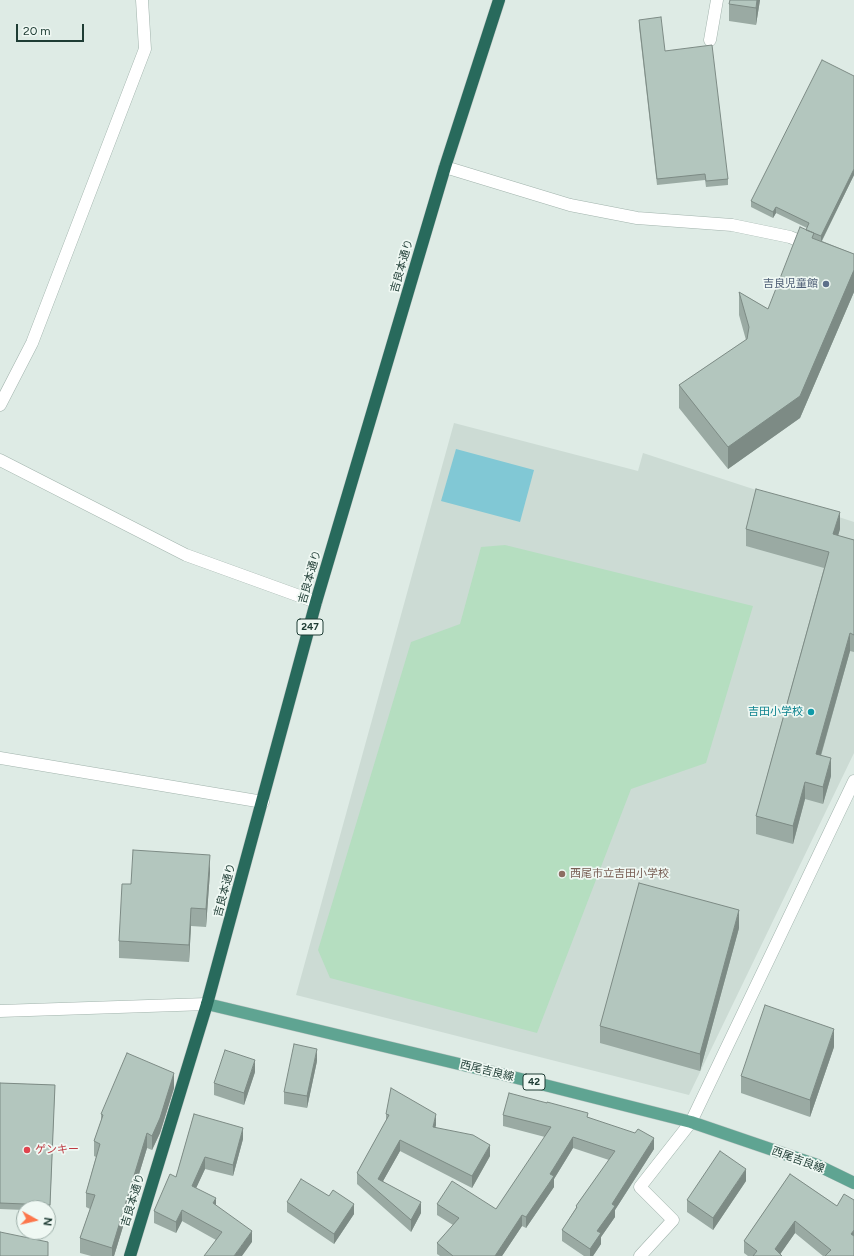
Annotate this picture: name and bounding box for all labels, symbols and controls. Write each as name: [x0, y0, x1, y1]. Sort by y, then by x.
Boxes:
scale bar: [18, 16, 86, 42]
text: 20 m: [23, 24, 51, 38]
street label: 吉良本通り: [388, 238, 416, 294]
place label: 吉良児童館: [763, 277, 818, 291]
marker: 吉良児童館: [821, 279, 831, 289]
street label: 吉良本通り: [296, 549, 324, 605]
road number: 247: [297, 619, 323, 635]
place label: 吉田小学校: [748, 705, 803, 719]
marker: 吉田小学校: [806, 707, 816, 717]
street label: 吉良本通り: [212, 862, 238, 918]
place label: 西尾市立吉田小学校: [570, 867, 669, 881]
marker: 西尾市立吉田小学校: [557, 869, 567, 879]
street label: 西尾吉良線: [459, 1058, 515, 1084]
road number: 42: [523, 1074, 545, 1090]
place label: ゲンキー: [35, 1143, 79, 1157]
street label: 西尾吉良線: [770, 1144, 826, 1176]
marker: ゲンキー: [22, 1145, 32, 1155]
street label: 吉良本通り: [119, 1172, 147, 1228]
north arrow: [16, 1200, 56, 1240]
text: N: [40, 1216, 54, 1227]

